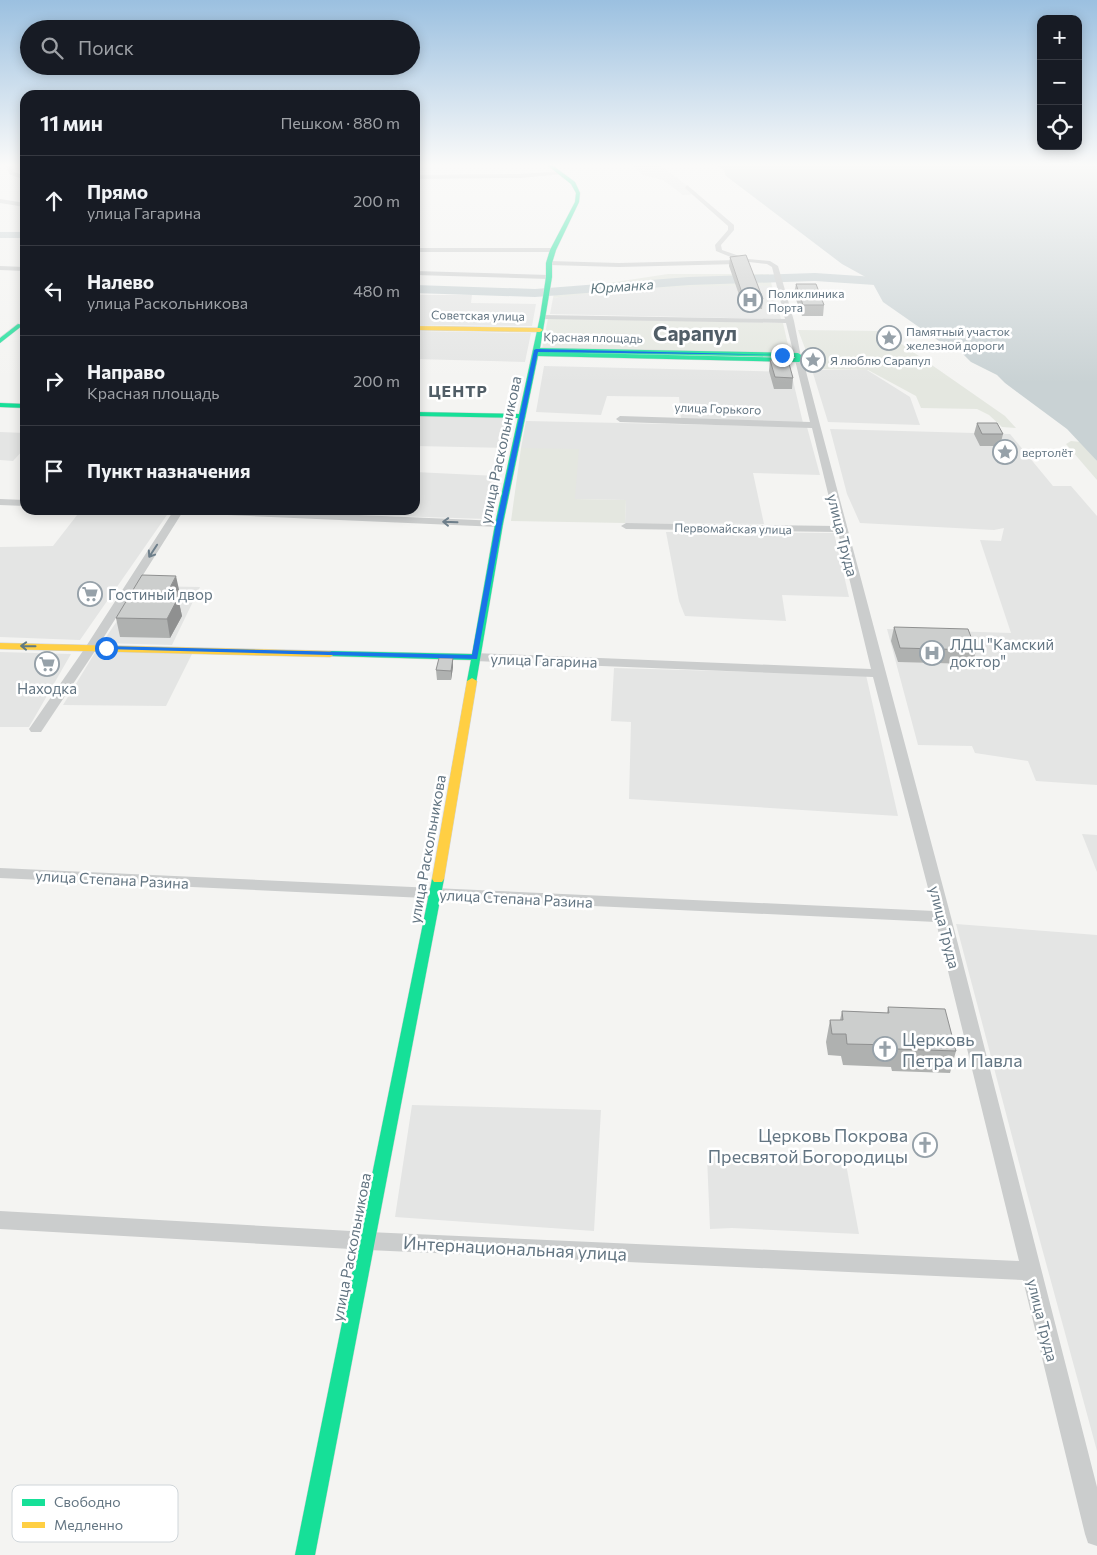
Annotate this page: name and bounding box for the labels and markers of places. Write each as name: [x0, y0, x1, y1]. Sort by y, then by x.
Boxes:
place label: Поликлиника Порта: [768, 286, 844, 314]
hospital icon: Поликлиника Порта: [737, 287, 763, 313]
place label: Памятный участок железной дороги: [906, 324, 1011, 352]
place icon: Памятный участок железной дороги: [876, 325, 902, 351]
place icon: Я люблю Сарапул: [800, 347, 826, 373]
place label: Я люблю Сарапул: [830, 353, 931, 367]
place icon: вертолёт: [992, 439, 1018, 465]
place label: вертолёт: [1022, 445, 1074, 459]
supermarket icon: Гостиный двор: [77, 581, 103, 607]
place label: Гостиный двор: [108, 585, 213, 603]
place label: ЛДЦ "Камский доктор": [950, 635, 1054, 670]
hospital icon: ЛДЦ "Камский доктор": [919, 640, 945, 666]
supermarket icon: Находка: [34, 651, 60, 677]
place label: Находка: [17, 679, 77, 697]
place label: Церковь Петра и Павла: [902, 1028, 1023, 1071]
church icon: Церковь Петра и Павла: [872, 1036, 898, 1062]
place label: Церковь Покрова Пресвятой Богородицы: [708, 1124, 908, 1167]
church icon: Церковь Покрова Пресвятой Богородицы: [912, 1132, 938, 1158]

